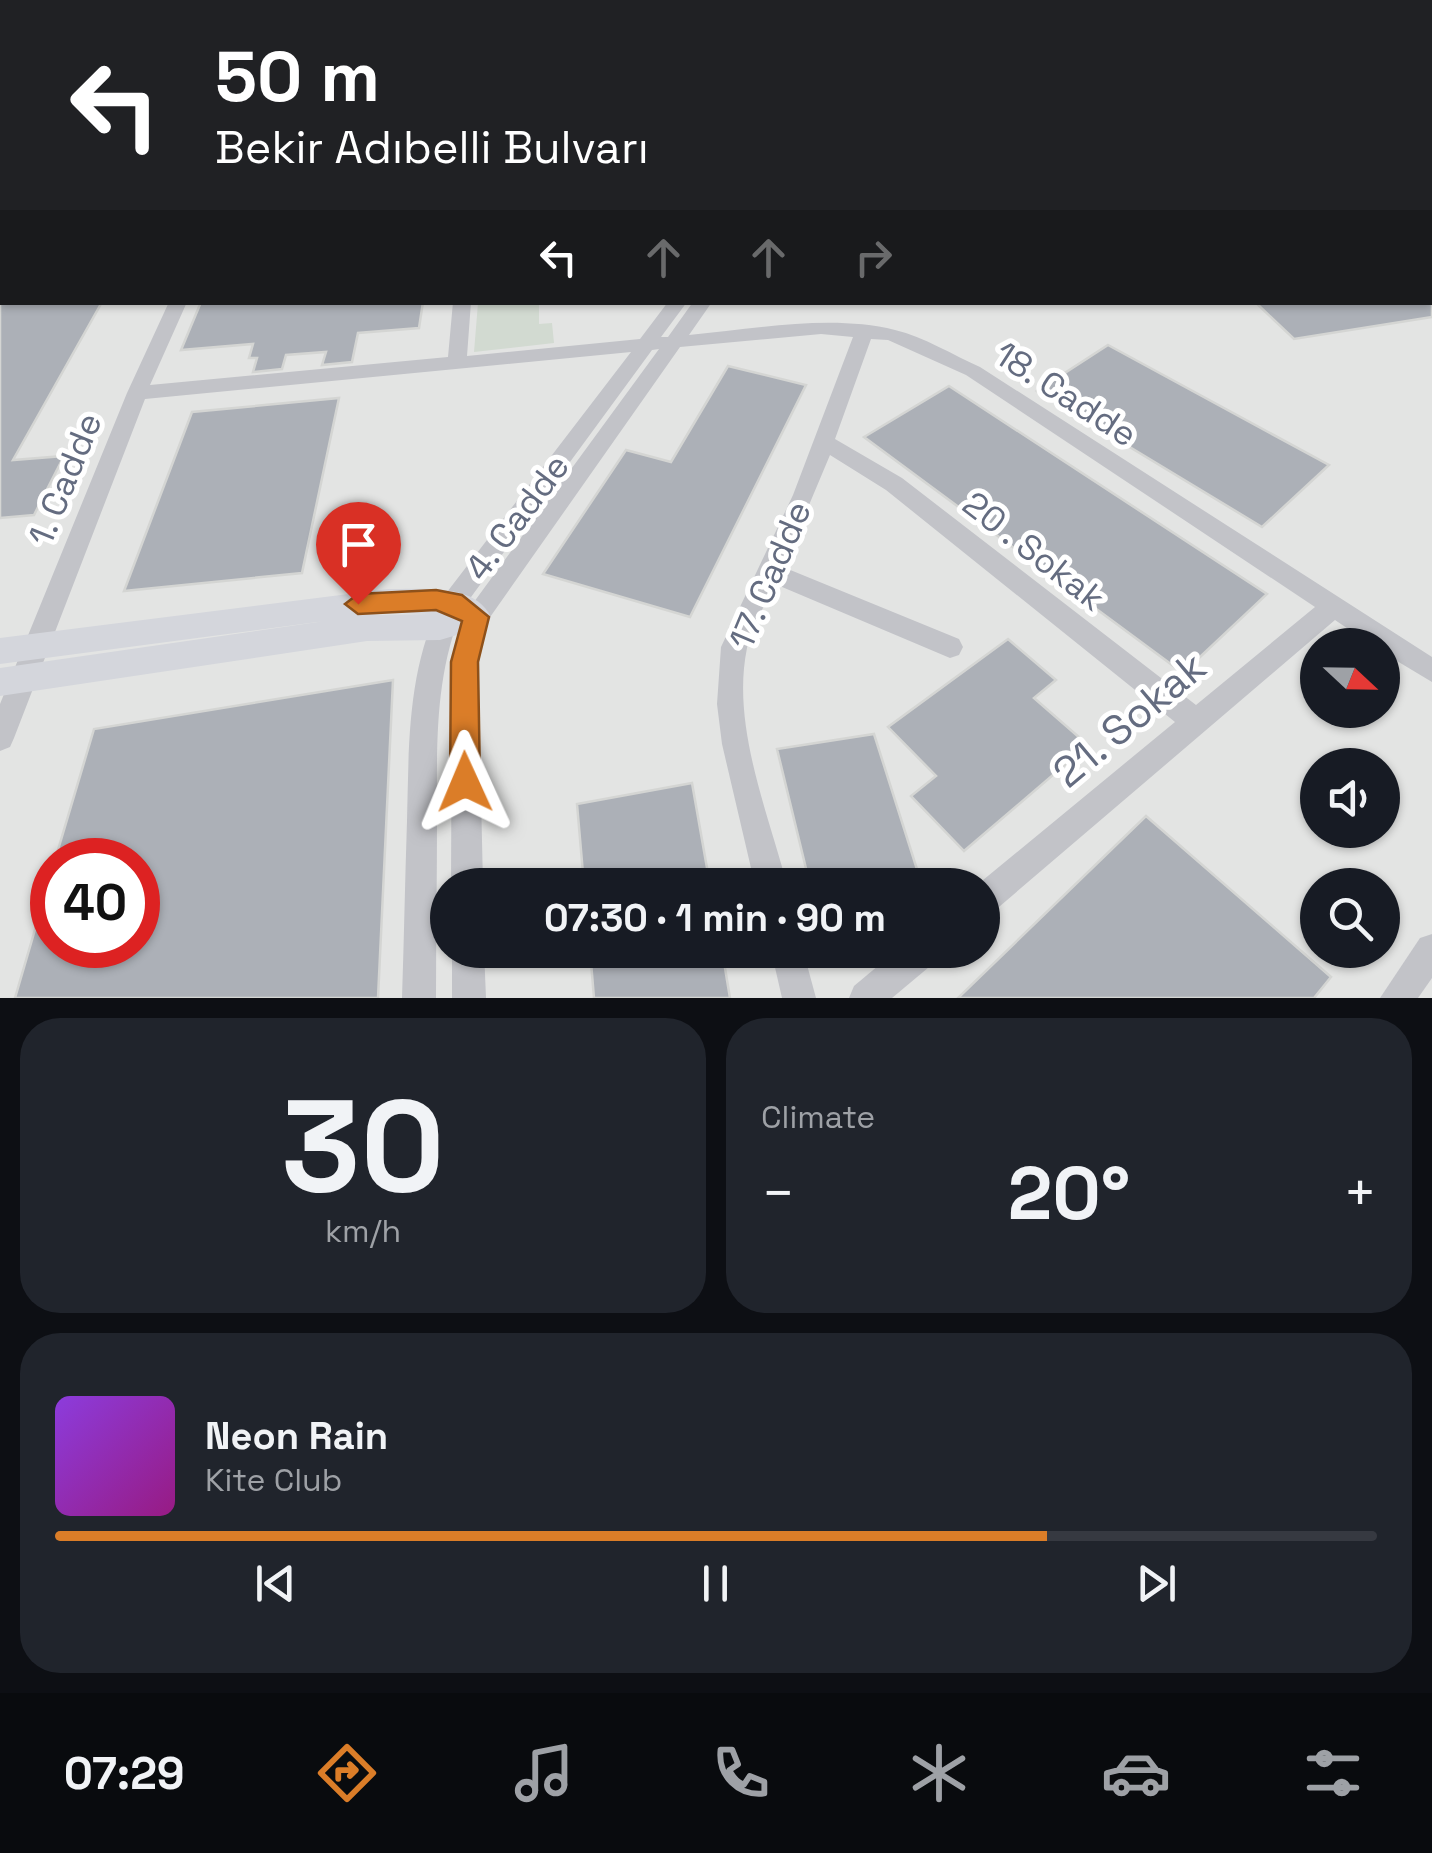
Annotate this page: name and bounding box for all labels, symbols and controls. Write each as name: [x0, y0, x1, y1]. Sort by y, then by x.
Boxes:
text: 50 m: [215, 32, 380, 121]
icon: left: [50, 40, 180, 170]
text: Bekir Adıbelli Bulvarı: [215, 119, 649, 176]
icon: left: [531, 230, 586, 285]
icon: ahead: [636, 230, 691, 285]
icon: ahead: [741, 230, 796, 285]
icon: right: [846, 230, 901, 285]
street label: 18. Cadde: [986, 332, 1146, 456]
street label: 1. Cadde: [19, 406, 111, 552]
street label: 4. Cadde: [455, 445, 579, 589]
street label: 20 . Sokak: [954, 482, 1114, 620]
street label: 17. Cadde: [719, 494, 821, 656]
pin: [316, 502, 401, 605]
icon: arrive: [331, 517, 386, 572]
north arrow: [1300, 628, 1400, 728]
map controls: [1300, 628, 1400, 968]
street label: 21. Sokak: [1042, 640, 1217, 799]
position arrow: [413, 730, 517, 834]
button: sound: [1300, 748, 1400, 848]
speed limit sign: 40: [30, 838, 160, 968]
button: search: [1300, 868, 1400, 968]
text: 07:30 · 1 min · 90 m: [544, 894, 886, 942]
text: 30: [281, 1063, 445, 1229]
text: Climate: [761, 1097, 875, 1137]
text: 20°: [1008, 1145, 1130, 1241]
text: −: [761, 1158, 795, 1228]
text: +: [1343, 1158, 1377, 1228]
text: km/h: [325, 1211, 401, 1251]
text: Neon Rain: [205, 1412, 388, 1460]
text: Kite Club: [205, 1460, 342, 1500]
icon: previous: [248, 1556, 303, 1611]
icon: pause: [688, 1556, 743, 1611]
icon: next: [1129, 1556, 1184, 1611]
icon: directions: [312, 1738, 382, 1808]
icon: music: [509, 1738, 579, 1808]
icon: phone: [706, 1738, 776, 1808]
icon: climate: [904, 1738, 974, 1808]
icon: car: [1101, 1738, 1171, 1808]
icon: filters: [1298, 1738, 1368, 1808]
text: 07:29: [64, 1745, 185, 1802]

